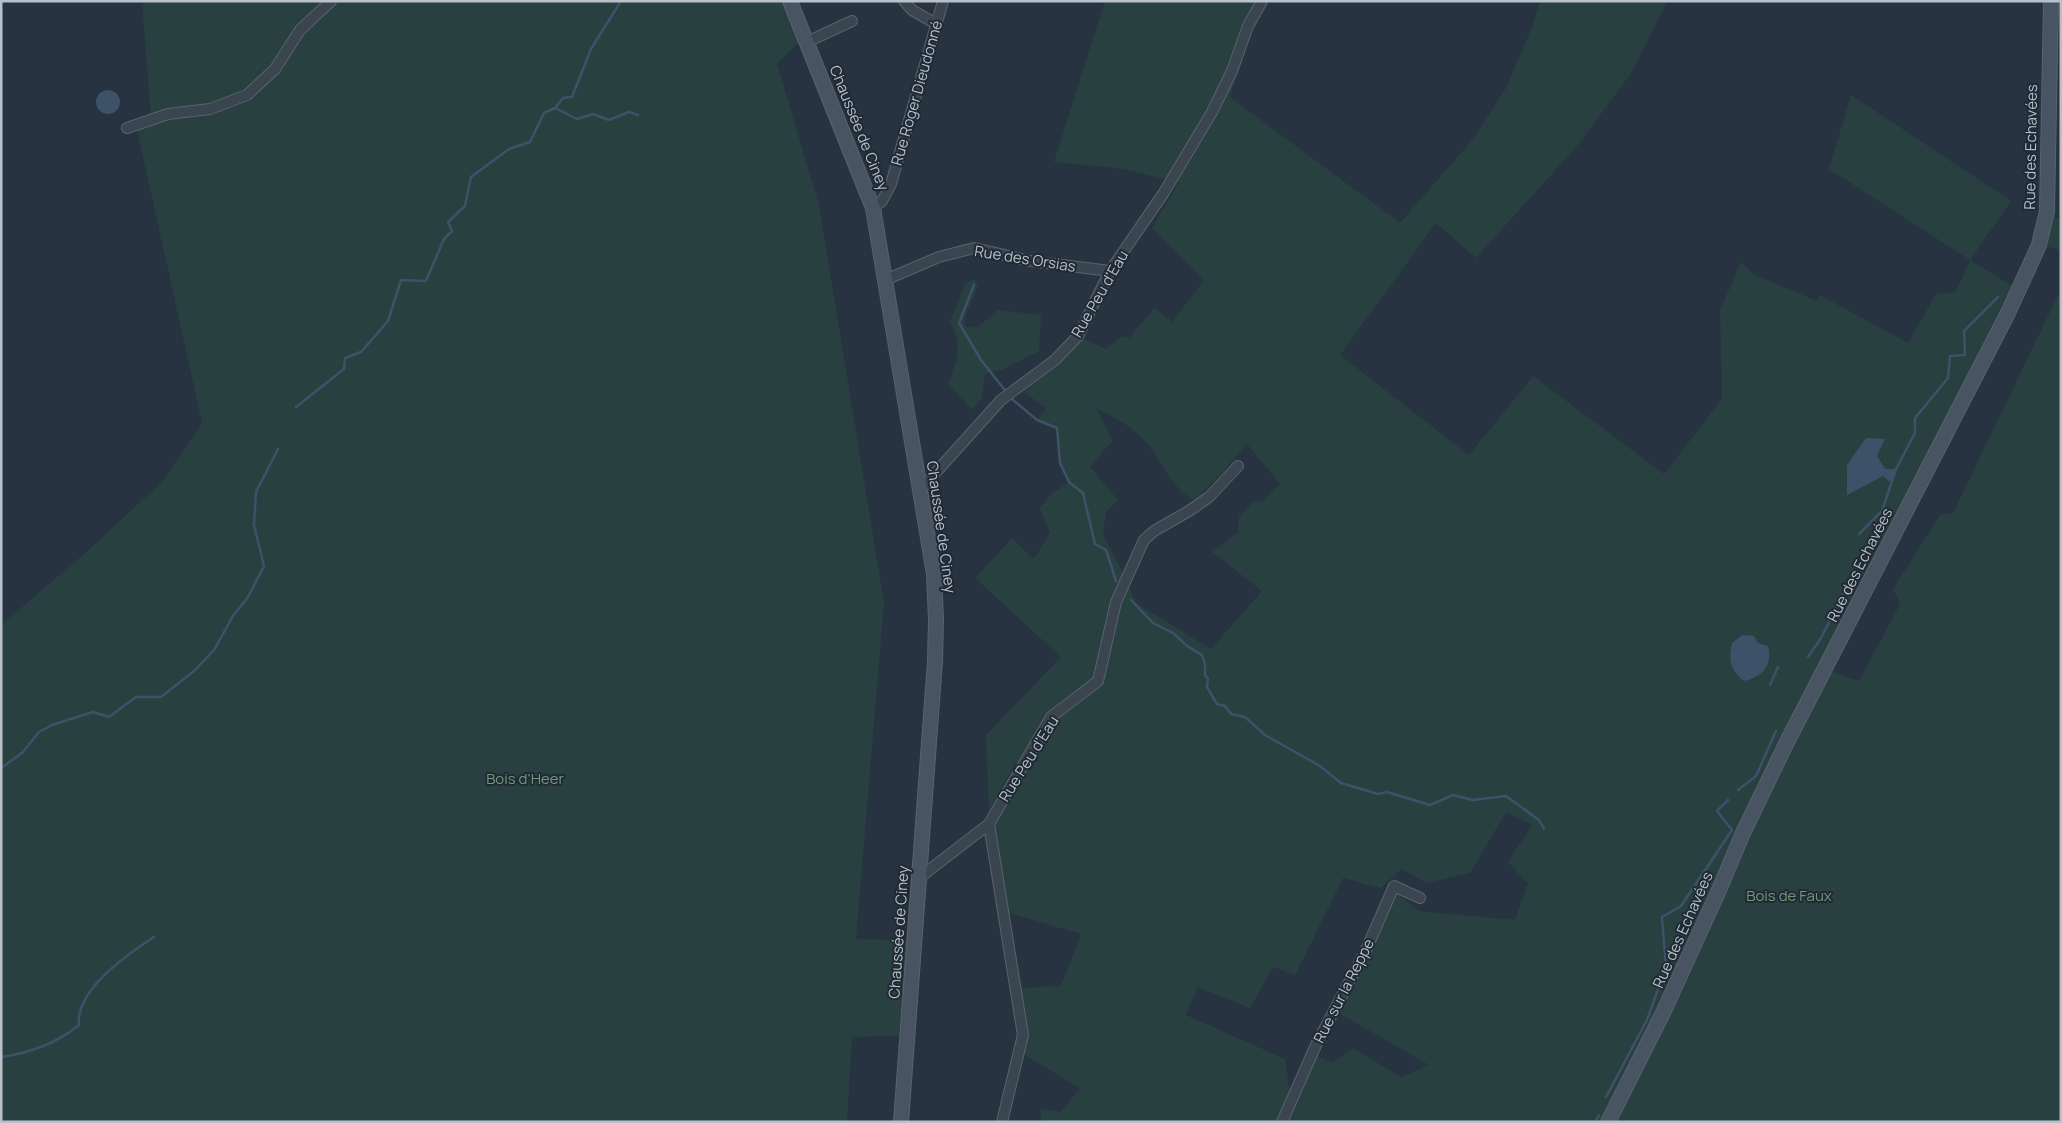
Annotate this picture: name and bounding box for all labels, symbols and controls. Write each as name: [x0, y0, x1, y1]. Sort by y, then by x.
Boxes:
street label: Rue Roger Dieudonné: [886, 18, 947, 168]
street label: Chaussée de Ciney: [825, 62, 894, 194]
street label: Rue des Echavées: [2019, 84, 2042, 210]
street label: Rue des Orsias: [973, 240, 1077, 277]
street label: Rue Peu d'Eau: [1066, 246, 1133, 341]
street label: Chaussée de Ciney: [922, 459, 961, 595]
street label: Rue des Echavées: [1822, 504, 1897, 625]
street label: Rue Peu d'Eau: [994, 712, 1063, 806]
park label: Bois d'Heer: [486, 768, 564, 789]
street label: Chaussée de Ciney: [883, 865, 914, 999]
street label: Rue des Echavées: [1647, 868, 1718, 991]
park label: Bois de Faux: [1746, 885, 1832, 906]
street label: Rue sur la Reppe: [1308, 935, 1379, 1047]

